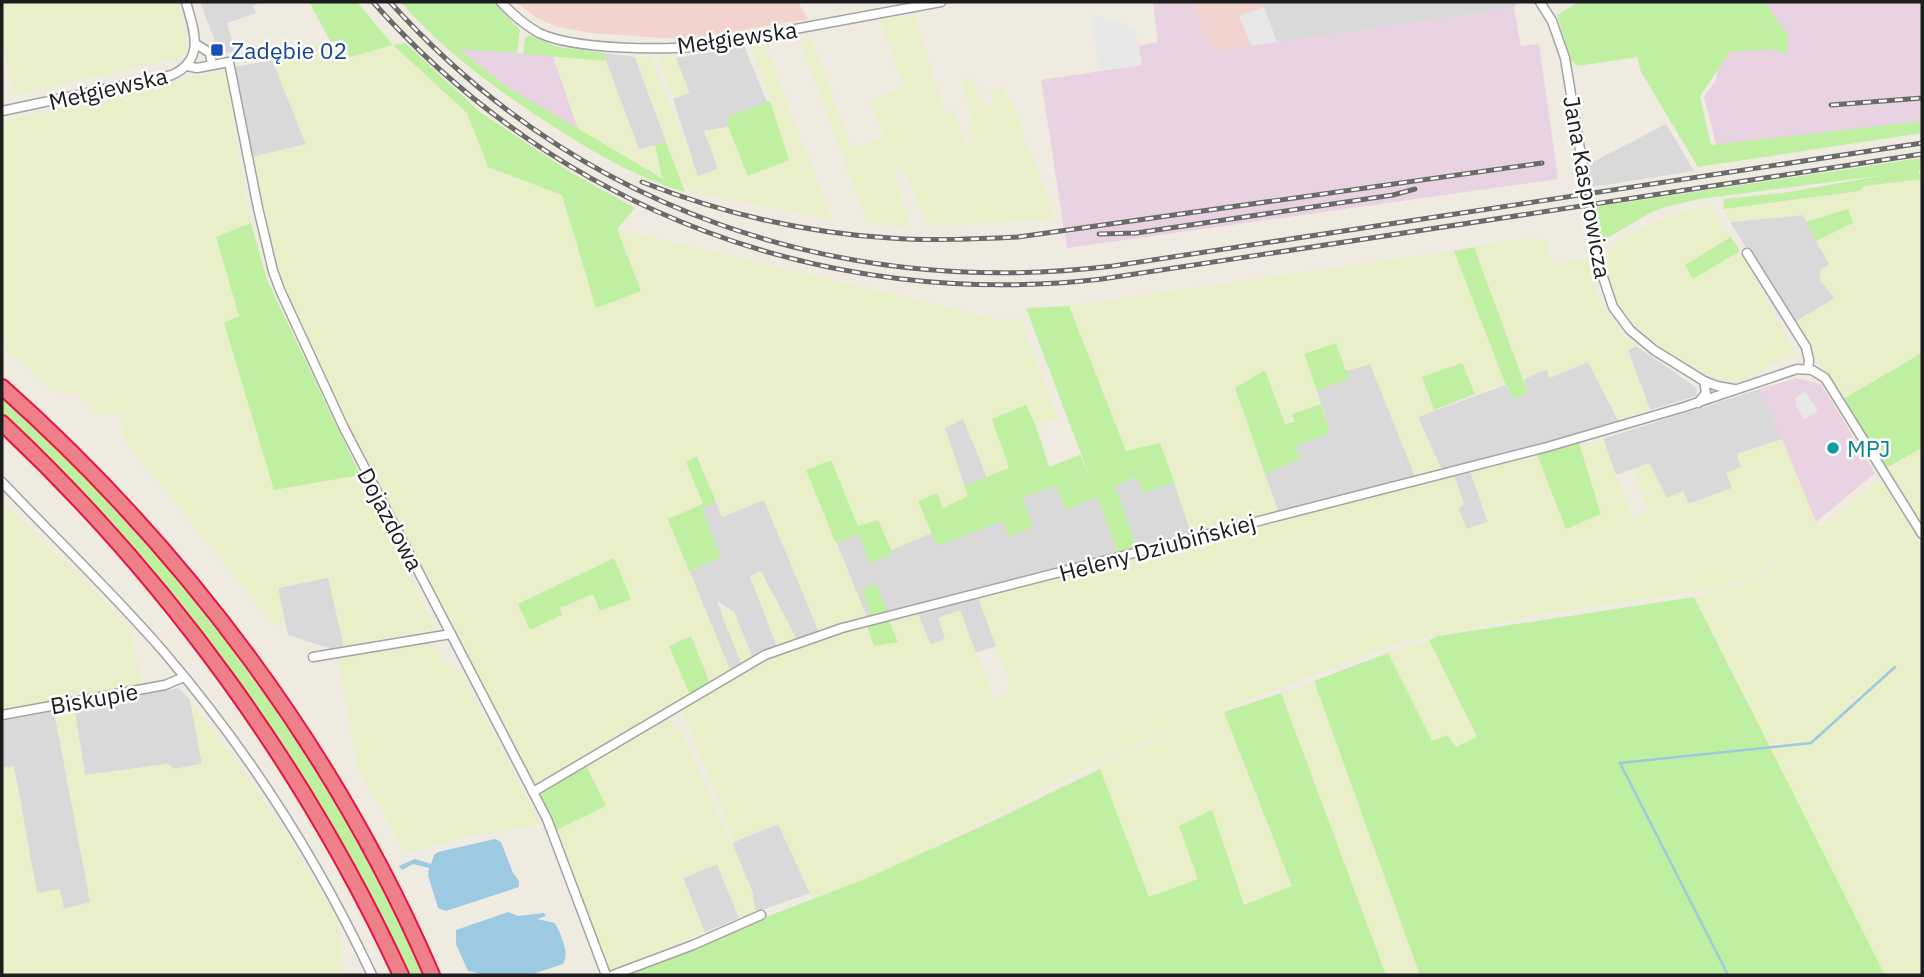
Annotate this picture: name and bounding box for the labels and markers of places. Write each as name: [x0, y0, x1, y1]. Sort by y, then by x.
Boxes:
place label: Zadębie 02: [231, 35, 347, 65]
marker: Zadębie 02: [209, 42, 225, 58]
place label: MPJ: [1847, 433, 1890, 463]
marker: MPJ: [1825, 440, 1841, 456]

